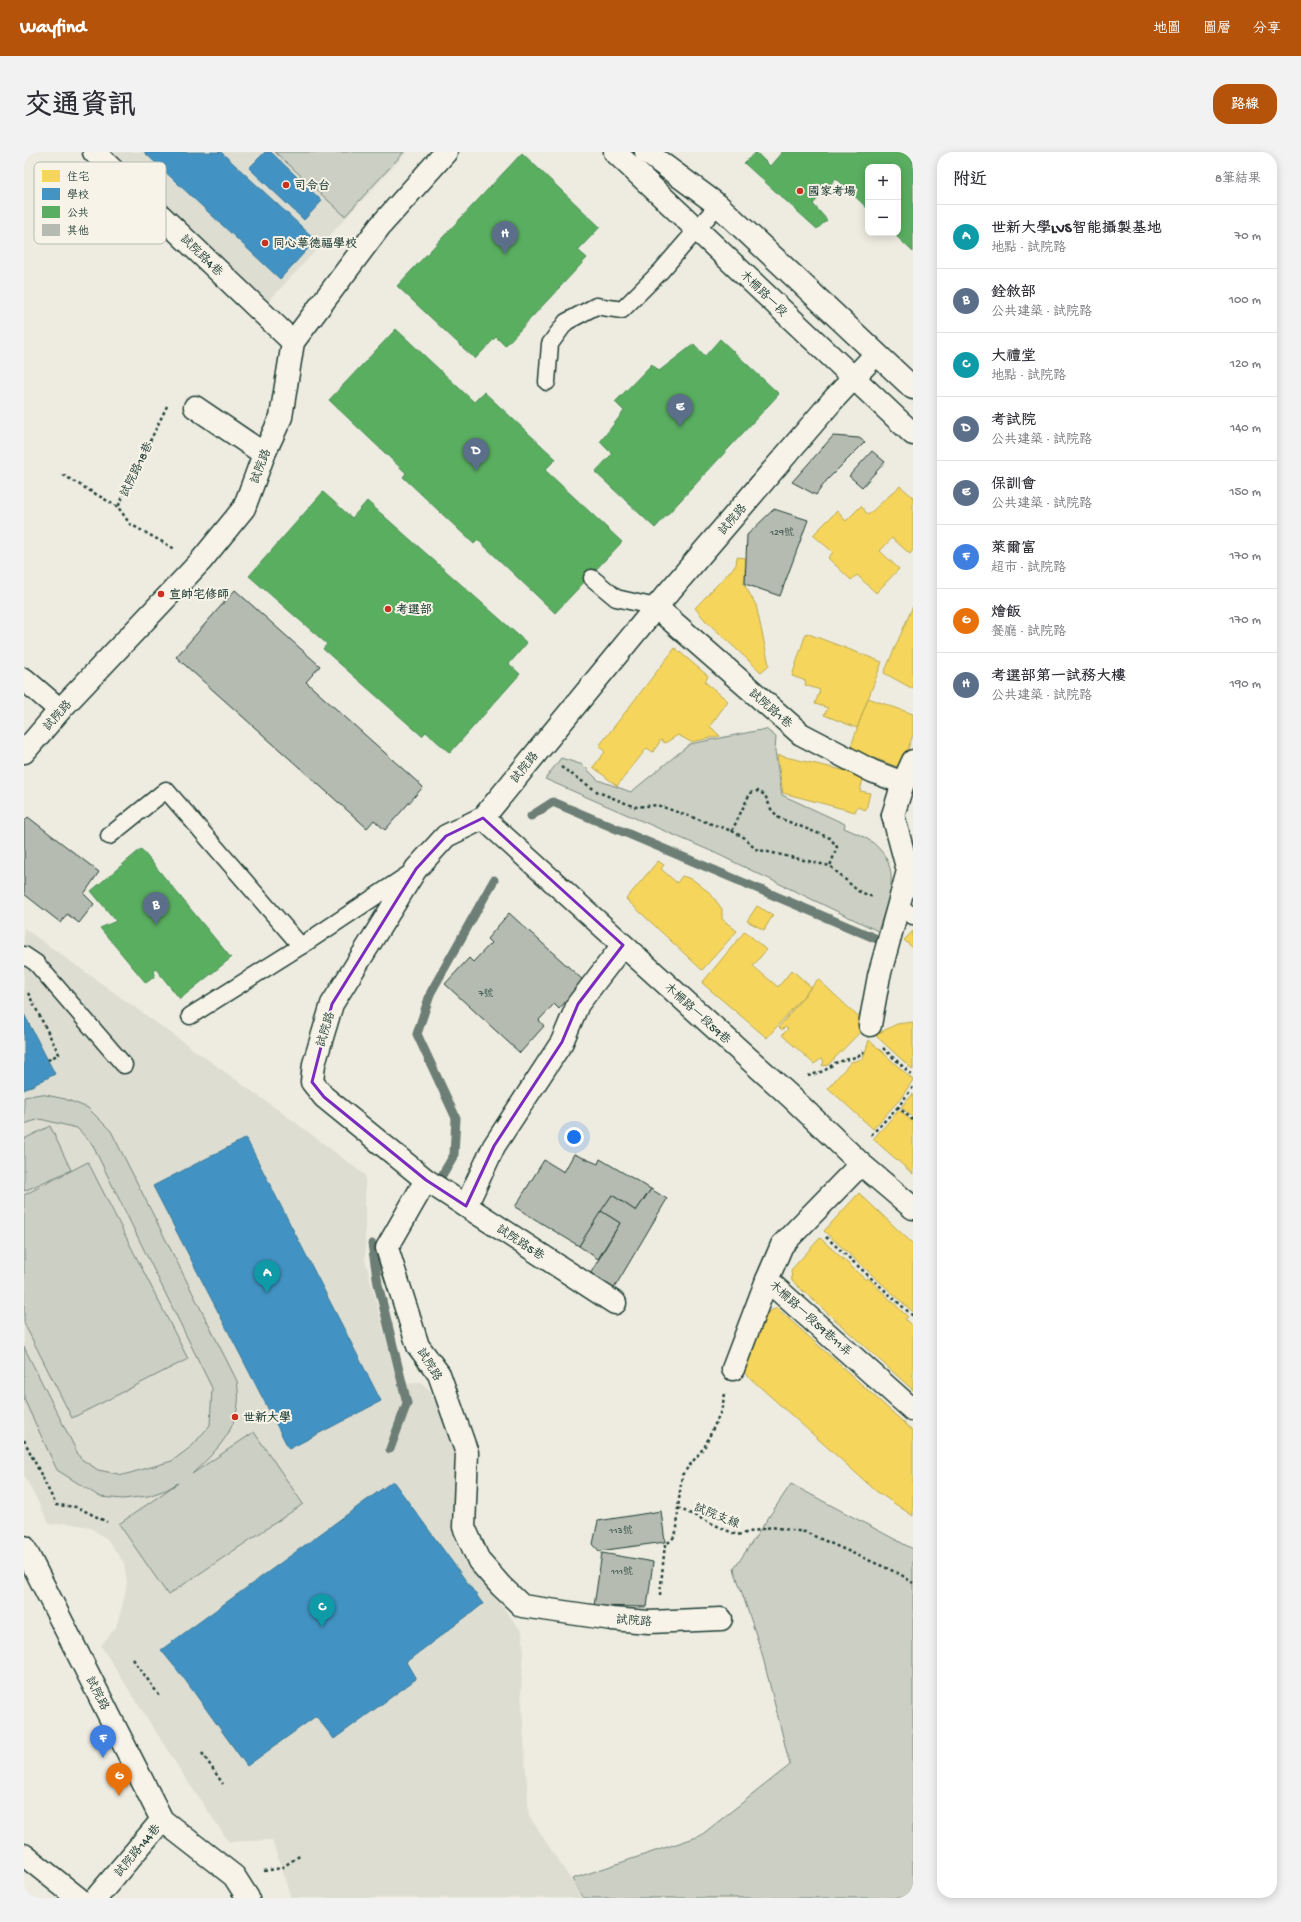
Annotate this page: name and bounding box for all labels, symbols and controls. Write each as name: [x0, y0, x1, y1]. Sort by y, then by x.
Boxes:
text: Wayfind: [20, 17, 86, 40]
text: 地圖: [1153, 21, 1181, 38]
text: 圖層: [1203, 21, 1231, 38]
text: 分享: [1253, 21, 1281, 38]
button: 路線: [1213, 84, 1277, 124]
text: 交通資訊: [24, 91, 136, 124]
legend: [34, 162, 166, 244]
map controls: [865, 164, 901, 236]
button: +: [865, 164, 901, 200]
text: 住宅: [67, 171, 89, 184]
text: 附近: [953, 171, 987, 191]
text: 8筆結果: [1215, 172, 1261, 187]
place label: 司令台: [294, 179, 330, 194]
marker: 司令台: [281, 180, 291, 190]
place label: 國家考場: [808, 185, 856, 200]
marker: 國家考場: [795, 186, 805, 196]
text: 學校: [67, 188, 89, 202]
button: −: [865, 200, 901, 236]
text: 公共: [67, 207, 89, 220]
text: 世新大學LVS智能攝製基地: [991, 220, 1162, 238]
pin: H: [492, 221, 518, 254]
text: 其他: [67, 224, 89, 238]
text: A: [962, 229, 970, 244]
text: 70 m: [1235, 229, 1261, 244]
street label: 試院路4巷: [176, 231, 226, 280]
place label: 同心華德福學校: [273, 236, 357, 252]
marker: 同心華德福學校: [260, 238, 270, 248]
text: 地點 · 試院路: [991, 241, 1066, 256]
street label: 木柵路一段: [736, 268, 790, 320]
text: 銓敘部: [991, 284, 1036, 302]
text: B: [963, 293, 969, 308]
text: 100 m: [1229, 293, 1261, 308]
text: 公共建築 · 試院路: [991, 305, 1092, 320]
text: 大禮堂: [991, 348, 1036, 366]
text: C: [962, 357, 970, 372]
text: 120 m: [1230, 357, 1261, 372]
text: 地點 · 試院路: [991, 369, 1066, 384]
pin: E: [667, 394, 693, 427]
text: 考試院: [991, 412, 1036, 430]
text: D: [962, 421, 970, 436]
text: 140 m: [1230, 421, 1261, 436]
text: 公共建築 · 試院路: [991, 433, 1092, 448]
pin: D: [463, 438, 489, 471]
street label: 試院路18巷: [117, 439, 157, 500]
street label: 試院路: [247, 447, 275, 486]
text: 保訓會: [991, 476, 1036, 494]
text: E: [962, 485, 970, 500]
text: 150 m: [1229, 485, 1261, 500]
text: 公共建築 · 試院路: [991, 497, 1092, 512]
street label: 試院路: [715, 501, 751, 538]
house number: 129號: [769, 527, 794, 539]
text: 萊爾富: [991, 540, 1036, 558]
text: F: [963, 549, 969, 564]
text: 170 m: [1229, 549, 1261, 564]
text: 超市 · 試院路: [991, 561, 1066, 576]
place label: 宣帥宅修師: [169, 588, 229, 603]
marker: 宣帥宅修師: [156, 589, 166, 599]
place label: 考選部: [396, 603, 432, 618]
marker: 考選部: [383, 604, 393, 614]
text: 燴飯: [991, 604, 1021, 622]
text: G: [962, 613, 970, 628]
text: 170 m: [1229, 613, 1261, 628]
text: 餐廳 · 試院路: [991, 625, 1066, 640]
text: 考選部第一試務大樓: [991, 668, 1126, 686]
text: H: [962, 677, 970, 692]
text: 190 m: [1230, 677, 1261, 692]
street label: 試院路1巷: [745, 685, 796, 732]
text: 公共建築 · 試院路: [991, 689, 1092, 704]
street label: 試院路: [40, 697, 76, 734]
street label: 試院路: [507, 749, 542, 787]
pin: B: [143, 892, 169, 925]
street label: 木柵路一段59巷: [661, 980, 733, 1048]
house number: 7號: [477, 988, 494, 1000]
street label: 試院路: [313, 1010, 339, 1049]
your location: [564, 1127, 584, 1147]
street label: 試院路5巷: [493, 1221, 548, 1264]
pin: A: [254, 1260, 280, 1293]
street label: 木柵路一段59巷11弄: [766, 1278, 854, 1360]
street label: 試院路: [413, 1345, 445, 1384]
place label: 世新大學: [243, 1410, 291, 1426]
marker: 世新大學: [230, 1412, 240, 1422]
street label: 試院支線: [691, 1500, 742, 1532]
house number: 113號: [608, 1525, 633, 1537]
house number: 111號: [610, 1566, 633, 1578]
pin: C: [309, 1594, 335, 1627]
street label: 試院路: [615, 1612, 652, 1630]
street label: 試院路: [82, 1674, 112, 1713]
pin: F: [90, 1725, 116, 1758]
pin: G: [106, 1763, 132, 1796]
street label: 試院路144巷: [111, 1821, 165, 1880]

